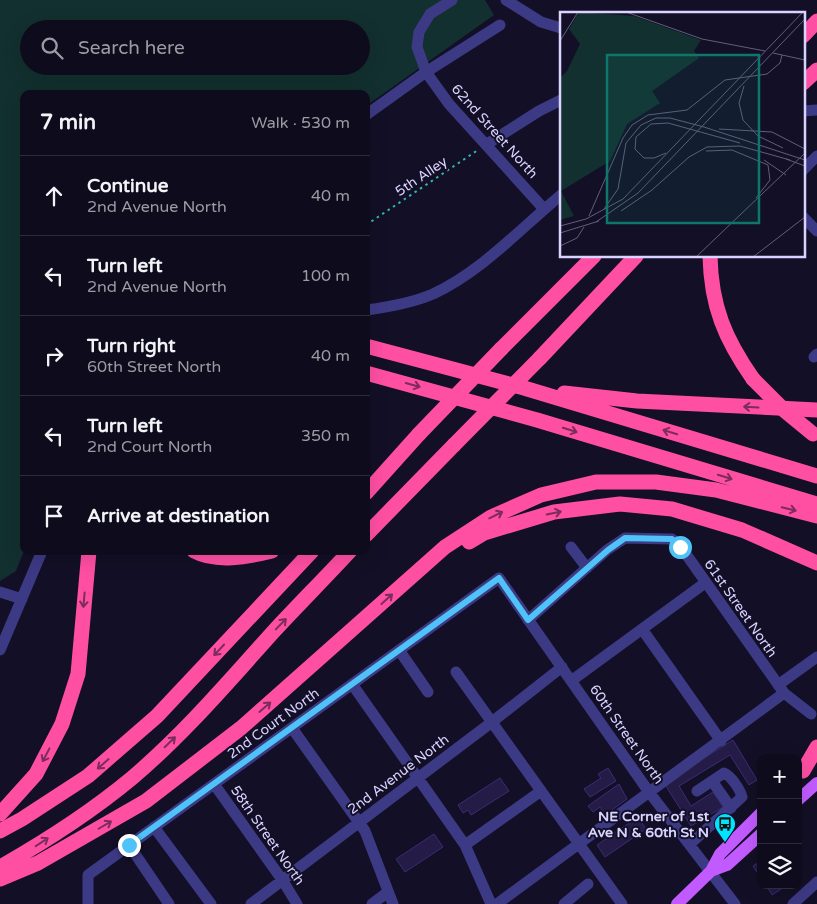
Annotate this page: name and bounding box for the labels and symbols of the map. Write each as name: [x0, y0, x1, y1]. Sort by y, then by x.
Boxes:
inset map: [560, 12, 804, 258]
street label: 62nd Street North: [448, 81, 541, 182]
street label: 5th Alley: [392, 153, 451, 200]
one-way arrow: [405, 381, 421, 391]
one-way arrow: [743, 402, 759, 411]
one-way arrow: [561, 426, 577, 436]
one-way arrow: [662, 427, 678, 436]
one-way arrow: [717, 472, 733, 482]
one-way arrow: [781, 504, 797, 514]
one-way arrow: [545, 508, 561, 517]
one-way arrow: [488, 510, 503, 520]
route start: [669, 536, 692, 559]
street label: 61st Street North: [700, 556, 781, 661]
one-way arrow: [80, 592, 89, 608]
one-way arrow: [380, 593, 393, 605]
one-way arrow: [275, 617, 287, 630]
one-way arrow: [213, 644, 225, 657]
street label: 60th Street North: [586, 681, 667, 787]
street label: 2nd Court North: [224, 684, 323, 762]
one-way arrow: [259, 701, 272, 713]
street label: 2nd Avenue North: [344, 731, 452, 818]
one-way arrow: [163, 737, 175, 749]
one-way arrow: [40, 748, 50, 762]
one-way arrow: [96, 758, 109, 770]
street label: 58th Street North: [227, 782, 308, 888]
place label: NE Corner of 1st Ave N & 60th St N: [588, 808, 710, 841]
bus stop icon: NE Corner of 1st Ave N & 60th St N: [713, 812, 737, 843]
one-way arrow: [98, 819, 112, 829]
route end: [118, 834, 141, 857]
one-way arrow: [34, 837, 48, 847]

